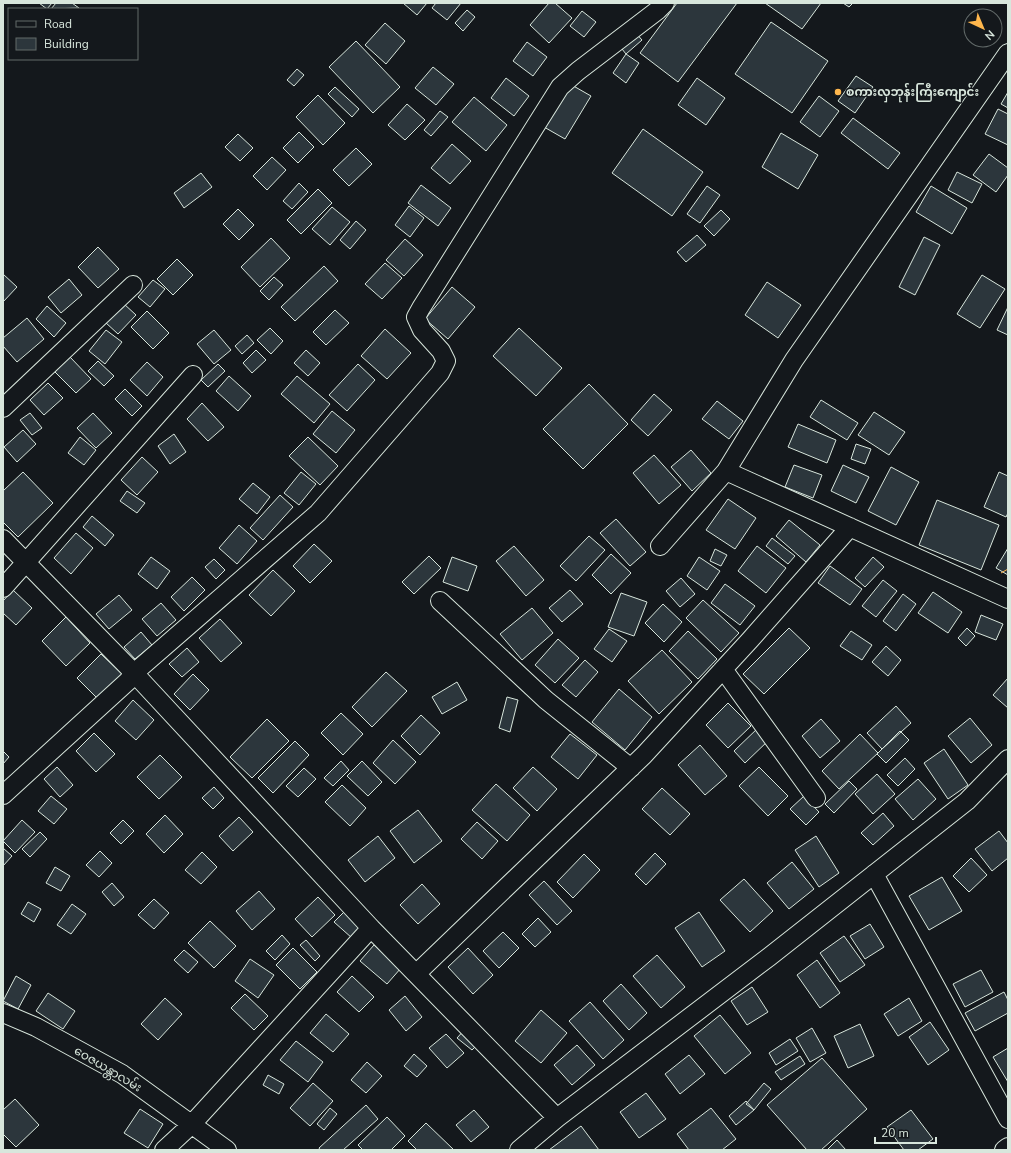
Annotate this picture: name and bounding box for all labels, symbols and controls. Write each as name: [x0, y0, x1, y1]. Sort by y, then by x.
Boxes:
legend: [8, 8, 138, 60]
north arrow: [963, 8, 1003, 48]
text: Road: [44, 16, 72, 32]
text: N: [981, 27, 998, 43]
text: Building: [44, 36, 89, 52]
place label: စကားလှဘုန်းကြီးကျောင်း: [846, 82, 979, 103]
marker: စကားလှဘုန်းကြီးကျောင်း: [833, 87, 843, 97]
street label: ဝေဇယန္တာလမ်း: [70, 1042, 145, 1097]
scale bar: [875, 1119, 936, 1145]
text: 20 m: [881, 1125, 909, 1141]

